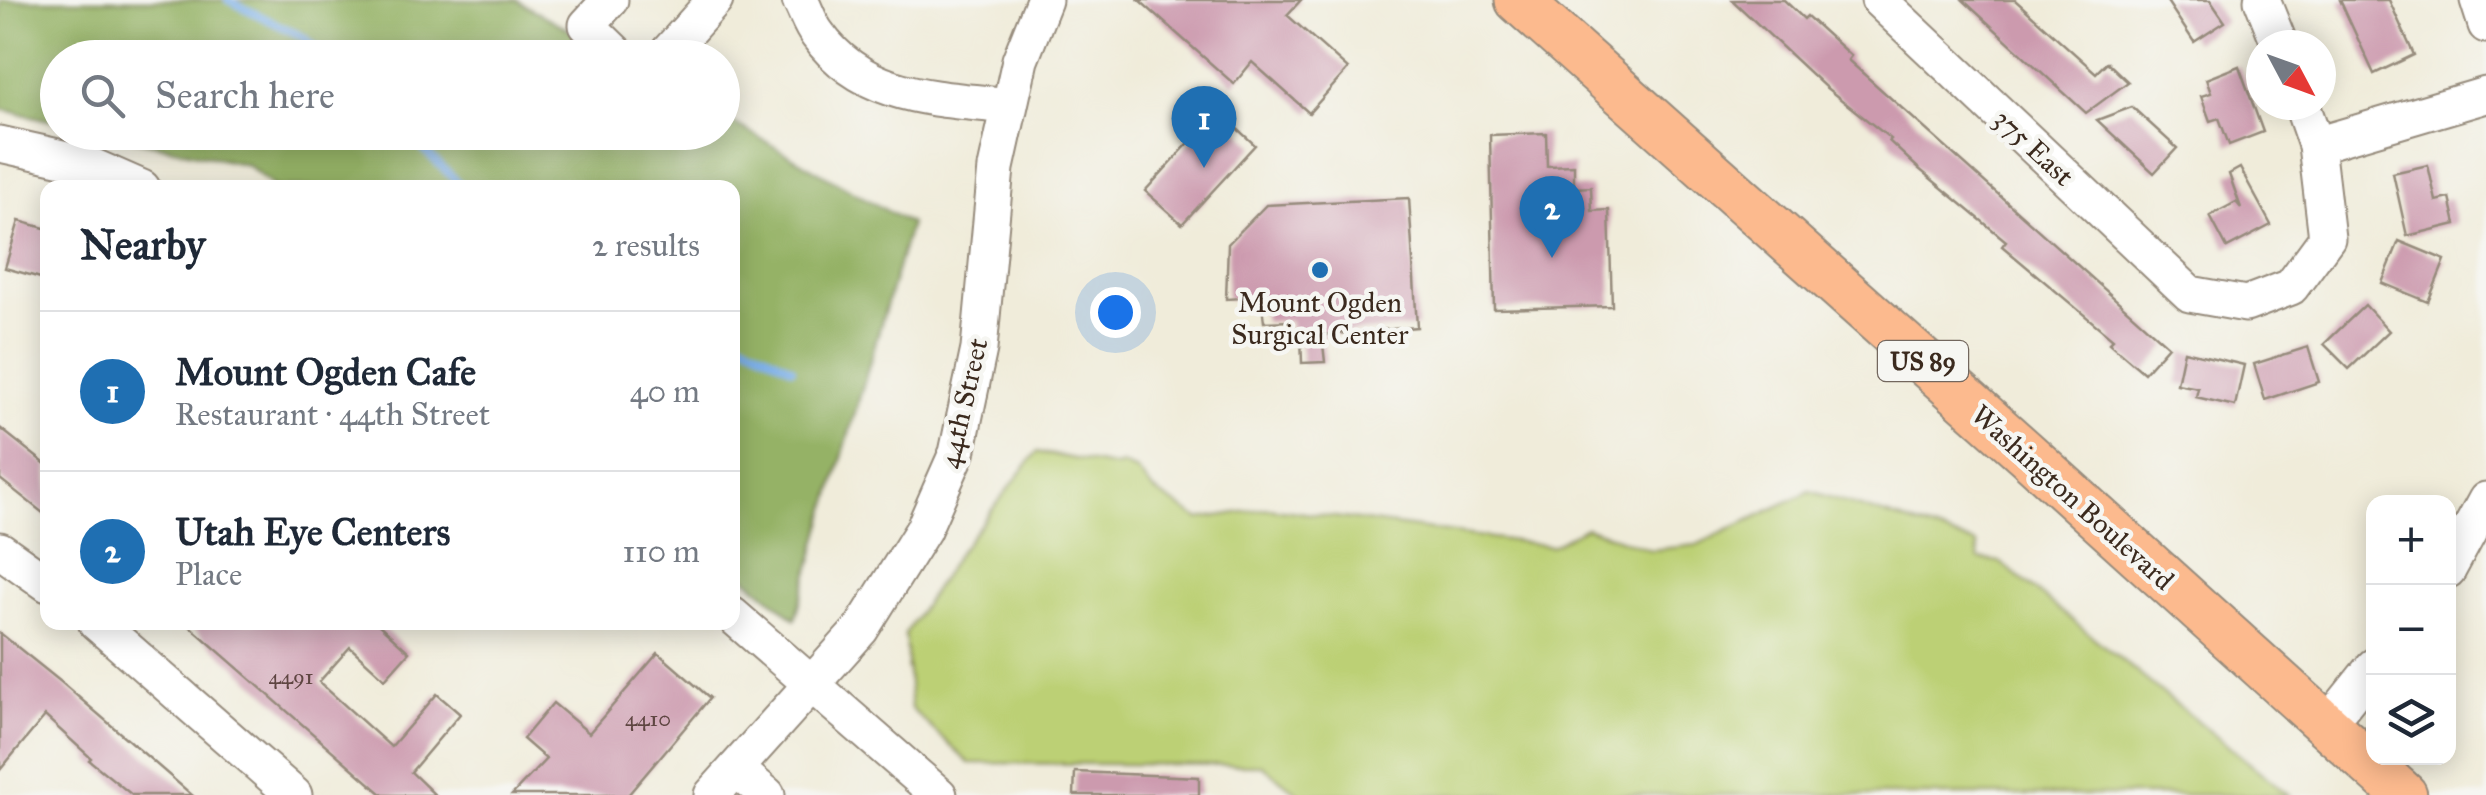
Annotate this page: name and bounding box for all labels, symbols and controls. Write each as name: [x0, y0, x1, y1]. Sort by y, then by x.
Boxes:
north arrow: [2246, 30, 2336, 120]
search box: [40, 40, 740, 150]
icon: search: [75, 68, 130, 123]
text: Search here: [155, 72, 335, 118]
pin: 1: [1172, 86, 1236, 168]
street label: 375 East: [1986, 101, 2081, 193]
pin: 2: [1520, 176, 1584, 258]
text: Nearby: [80, 219, 205, 271]
text: 2 results: [592, 226, 700, 265]
marker: Mount Ogden Surgical Center: [1309, 259, 1331, 281]
place label: Mount Ogden Surgical Center: [1231, 285, 1409, 352]
your location: [1090, 287, 1141, 338]
street label: 44th Street: [932, 335, 995, 471]
road number: US 89: [1878, 341, 1968, 381]
text: Mount Ogden Cafe: [175, 349, 476, 395]
text: 1: [106, 372, 119, 411]
text: 40 m: [630, 372, 700, 411]
text: Restaurant · 44th Street: [175, 395, 490, 434]
street label: Washington Boulevard: [1964, 397, 2181, 598]
map controls: [2366, 495, 2456, 765]
button: +: [2366, 495, 2456, 585]
text: Utah Eye Centers: [175, 509, 450, 555]
text: 2: [105, 532, 120, 571]
text: 110 m: [622, 532, 700, 571]
text: Place: [175, 555, 242, 594]
button: −: [2366, 585, 2456, 675]
house number: 4491: [269, 663, 313, 690]
button: layers: [2366, 675, 2456, 765]
house number: 4410: [625, 705, 671, 732]

